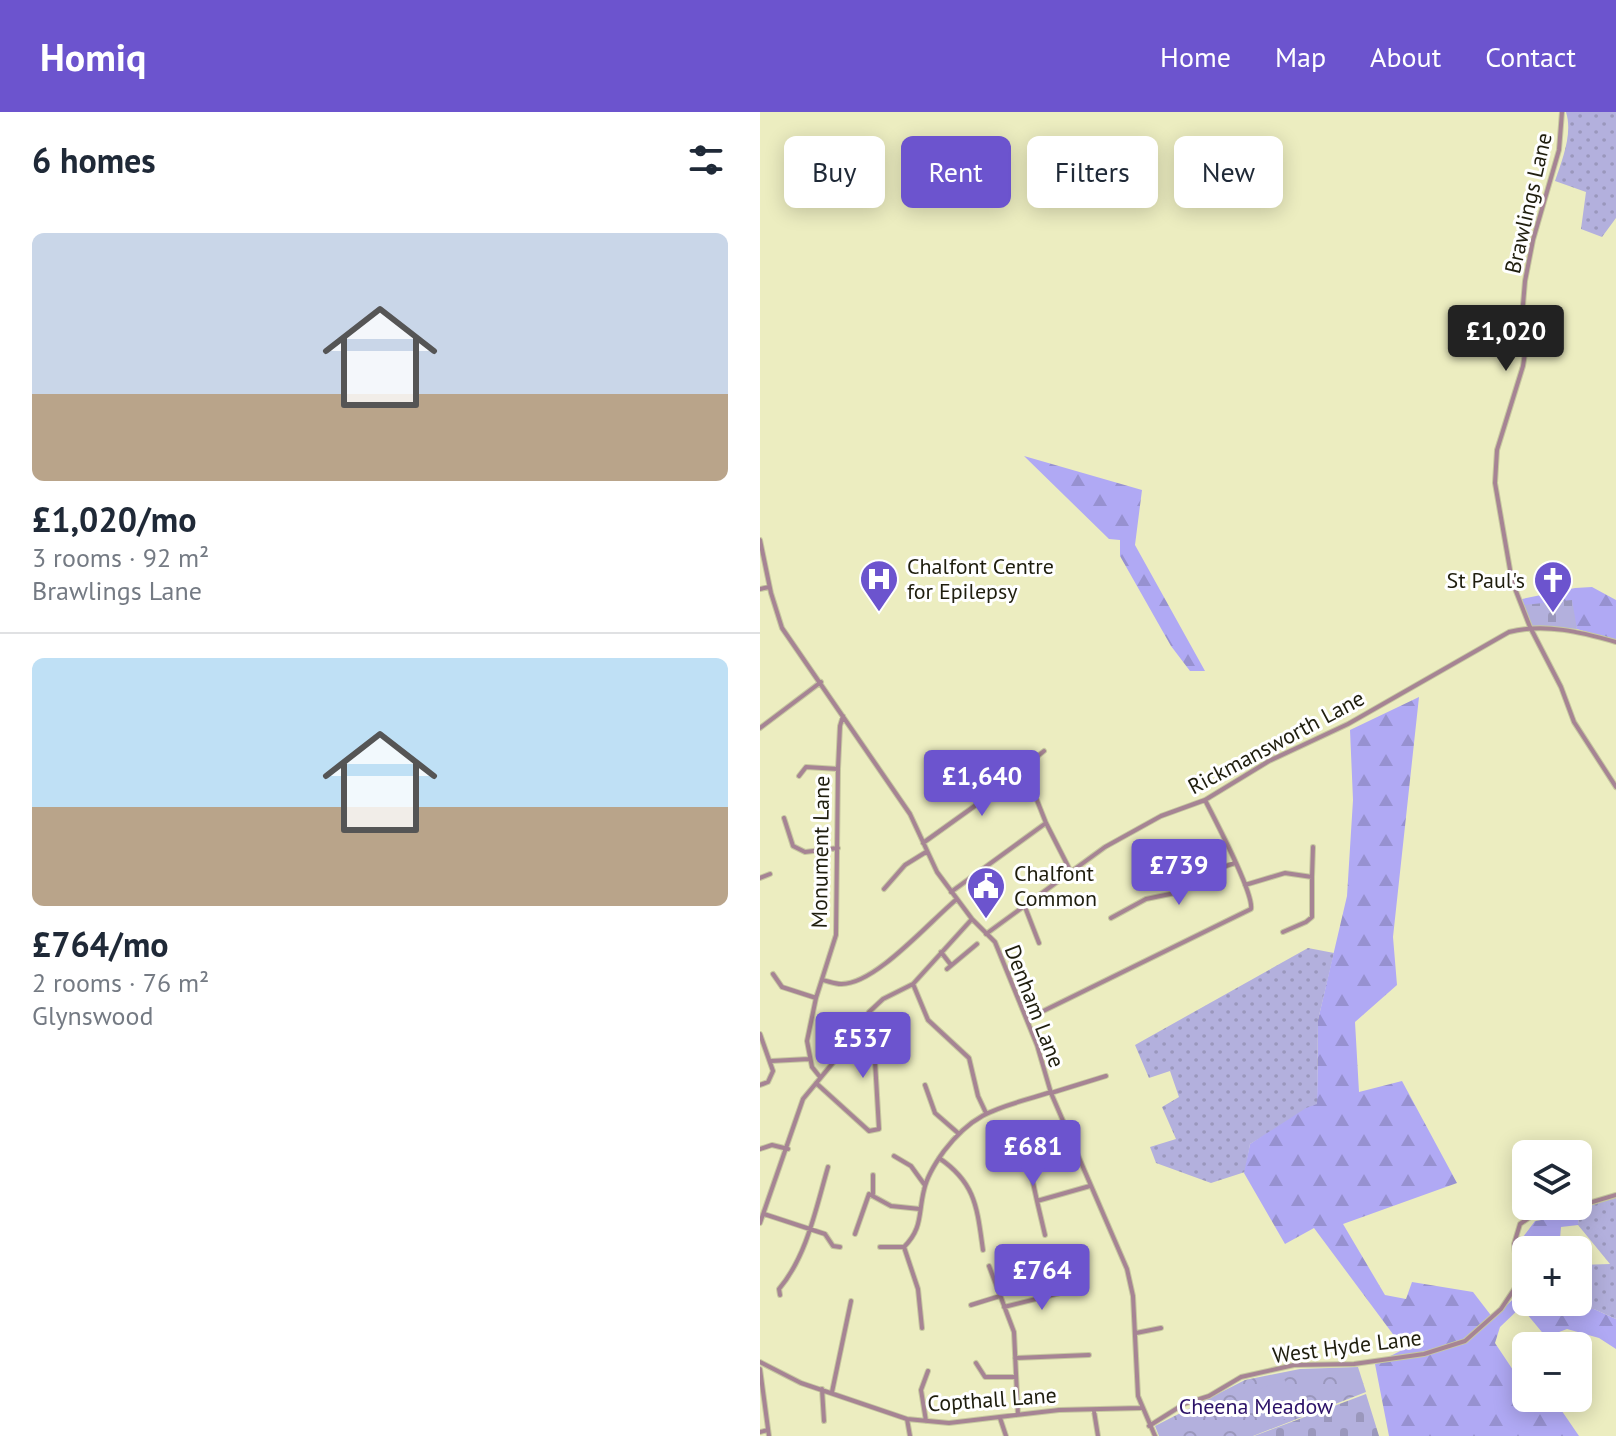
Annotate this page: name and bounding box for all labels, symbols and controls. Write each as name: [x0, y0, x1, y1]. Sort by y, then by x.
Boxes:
text: Homiq: [40, 32, 146, 81]
text: Home: [1160, 38, 1231, 75]
text: Map: [1275, 38, 1326, 75]
text: About: [1370, 38, 1441, 75]
text: Contact: [1485, 38, 1576, 75]
street label: Brawlings Lane: [1498, 130, 1558, 276]
chip: Buy: [784, 136, 885, 208]
chip: Rent: [901, 136, 1011, 208]
chip: Filters: [1027, 136, 1158, 208]
chip: New: [1174, 136, 1283, 208]
text: 6 homes: [32, 138, 156, 182]
icon: filters: [684, 138, 728, 182]
icon: home: [308, 285, 452, 429]
pin: £1,020: [1441, 305, 1571, 373]
text: £1,020: [1466, 314, 1546, 347]
text: £1,020/mo: [32, 497, 196, 541]
text: 3 rooms · 92 m²: [32, 541, 209, 574]
place label: Chalfont Centre for Epilepsy: [907, 552, 1054, 605]
hospital icon: Chalfont Centre for Epilepsy: [858, 558, 900, 613]
church icon: St Paul's: [1532, 559, 1574, 614]
place label: St Paul's: [1447, 566, 1525, 594]
text: Brawlings Lane: [32, 574, 202, 607]
street label: Rickmansworth Lane: [1183, 684, 1369, 800]
icon: home: [308, 710, 452, 854]
pin: £1,640: [917, 750, 1047, 818]
text: £1,640: [942, 759, 1022, 792]
street label: Monument Lane: [805, 775, 835, 929]
pin: £739: [1132, 839, 1226, 907]
text: £739: [1150, 848, 1208, 881]
place label: Chalfont Common: [1014, 859, 1097, 912]
public building icon: Chalfont Common: [965, 865, 1007, 920]
text: £764/mo: [32, 922, 169, 966]
street label: Denham Lane: [999, 941, 1071, 1071]
text: 2 rooms · 76 m²: [32, 966, 209, 999]
text: Glynswood: [32, 999, 153, 1032]
pin: £537: [816, 1012, 910, 1080]
text: £537: [834, 1021, 892, 1054]
pin: £681: [986, 1120, 1080, 1188]
text: £681: [1004, 1129, 1062, 1162]
map controls: [1512, 1140, 1592, 1412]
button: layers: [1512, 1140, 1592, 1220]
button: +: [1512, 1236, 1592, 1316]
pin: £764: [995, 1244, 1089, 1312]
text: £764: [1013, 1253, 1071, 1286]
street label: West Hyde Lane: [1271, 1323, 1423, 1369]
button: −: [1512, 1332, 1592, 1412]
street label: Copthall Lane: [926, 1381, 1058, 1417]
park label: Cheena Meadow: [1179, 1392, 1333, 1420]

